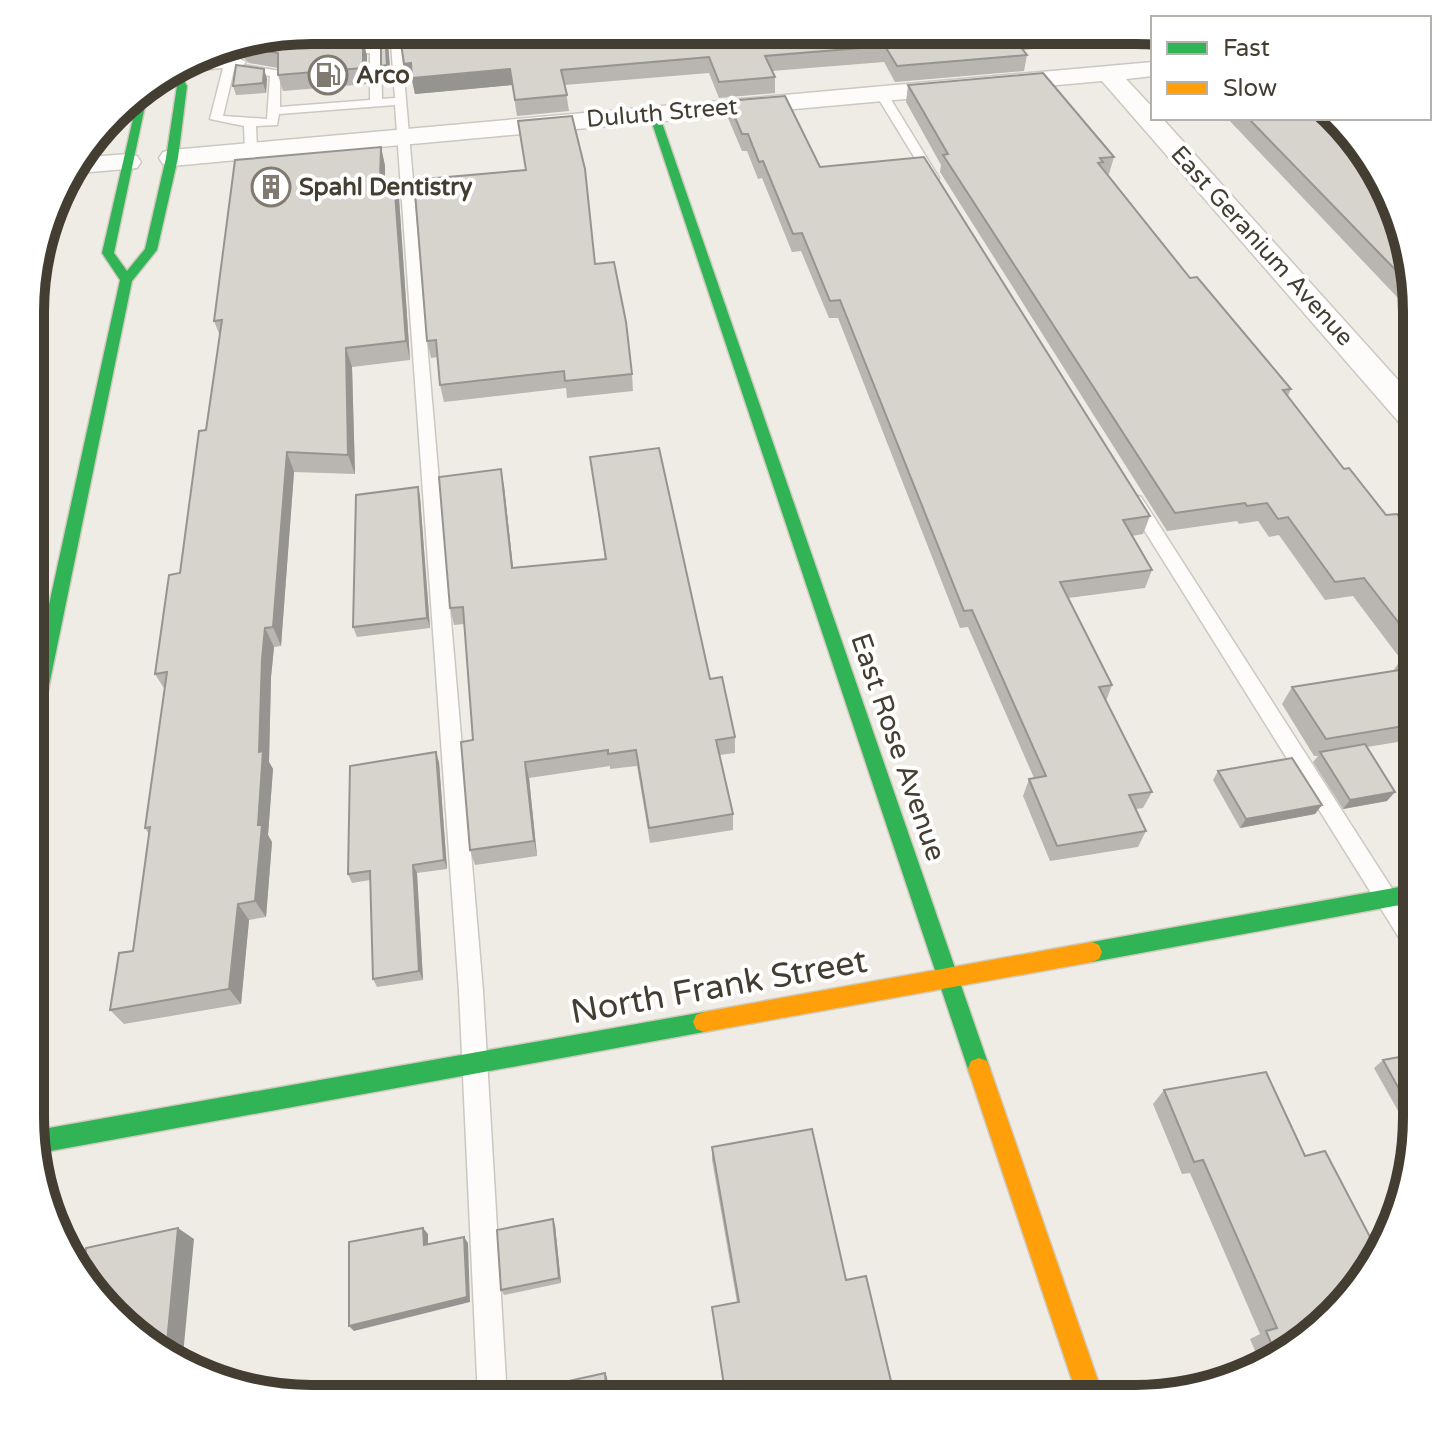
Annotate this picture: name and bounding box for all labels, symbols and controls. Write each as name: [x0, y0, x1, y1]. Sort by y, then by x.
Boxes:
legend: [1151, 16, 1431, 120]
text: Fast: [1223, 34, 1270, 63]
fuel station icon: Arco: [307, 54, 349, 96]
place label: Arco: [356, 61, 410, 90]
text: Slow: [1223, 74, 1277, 103]
street label: Duluth Street: [585, 92, 739, 134]
street label: East Geranium Avenue: [1164, 140, 1360, 352]
building icon: Spahl Dentistry: [250, 166, 292, 208]
place label: Spahl Dentistry: [299, 173, 472, 202]
street label: East Rose Avenue: [843, 629, 953, 865]
street label: North Frank Street: [568, 941, 870, 1033]

